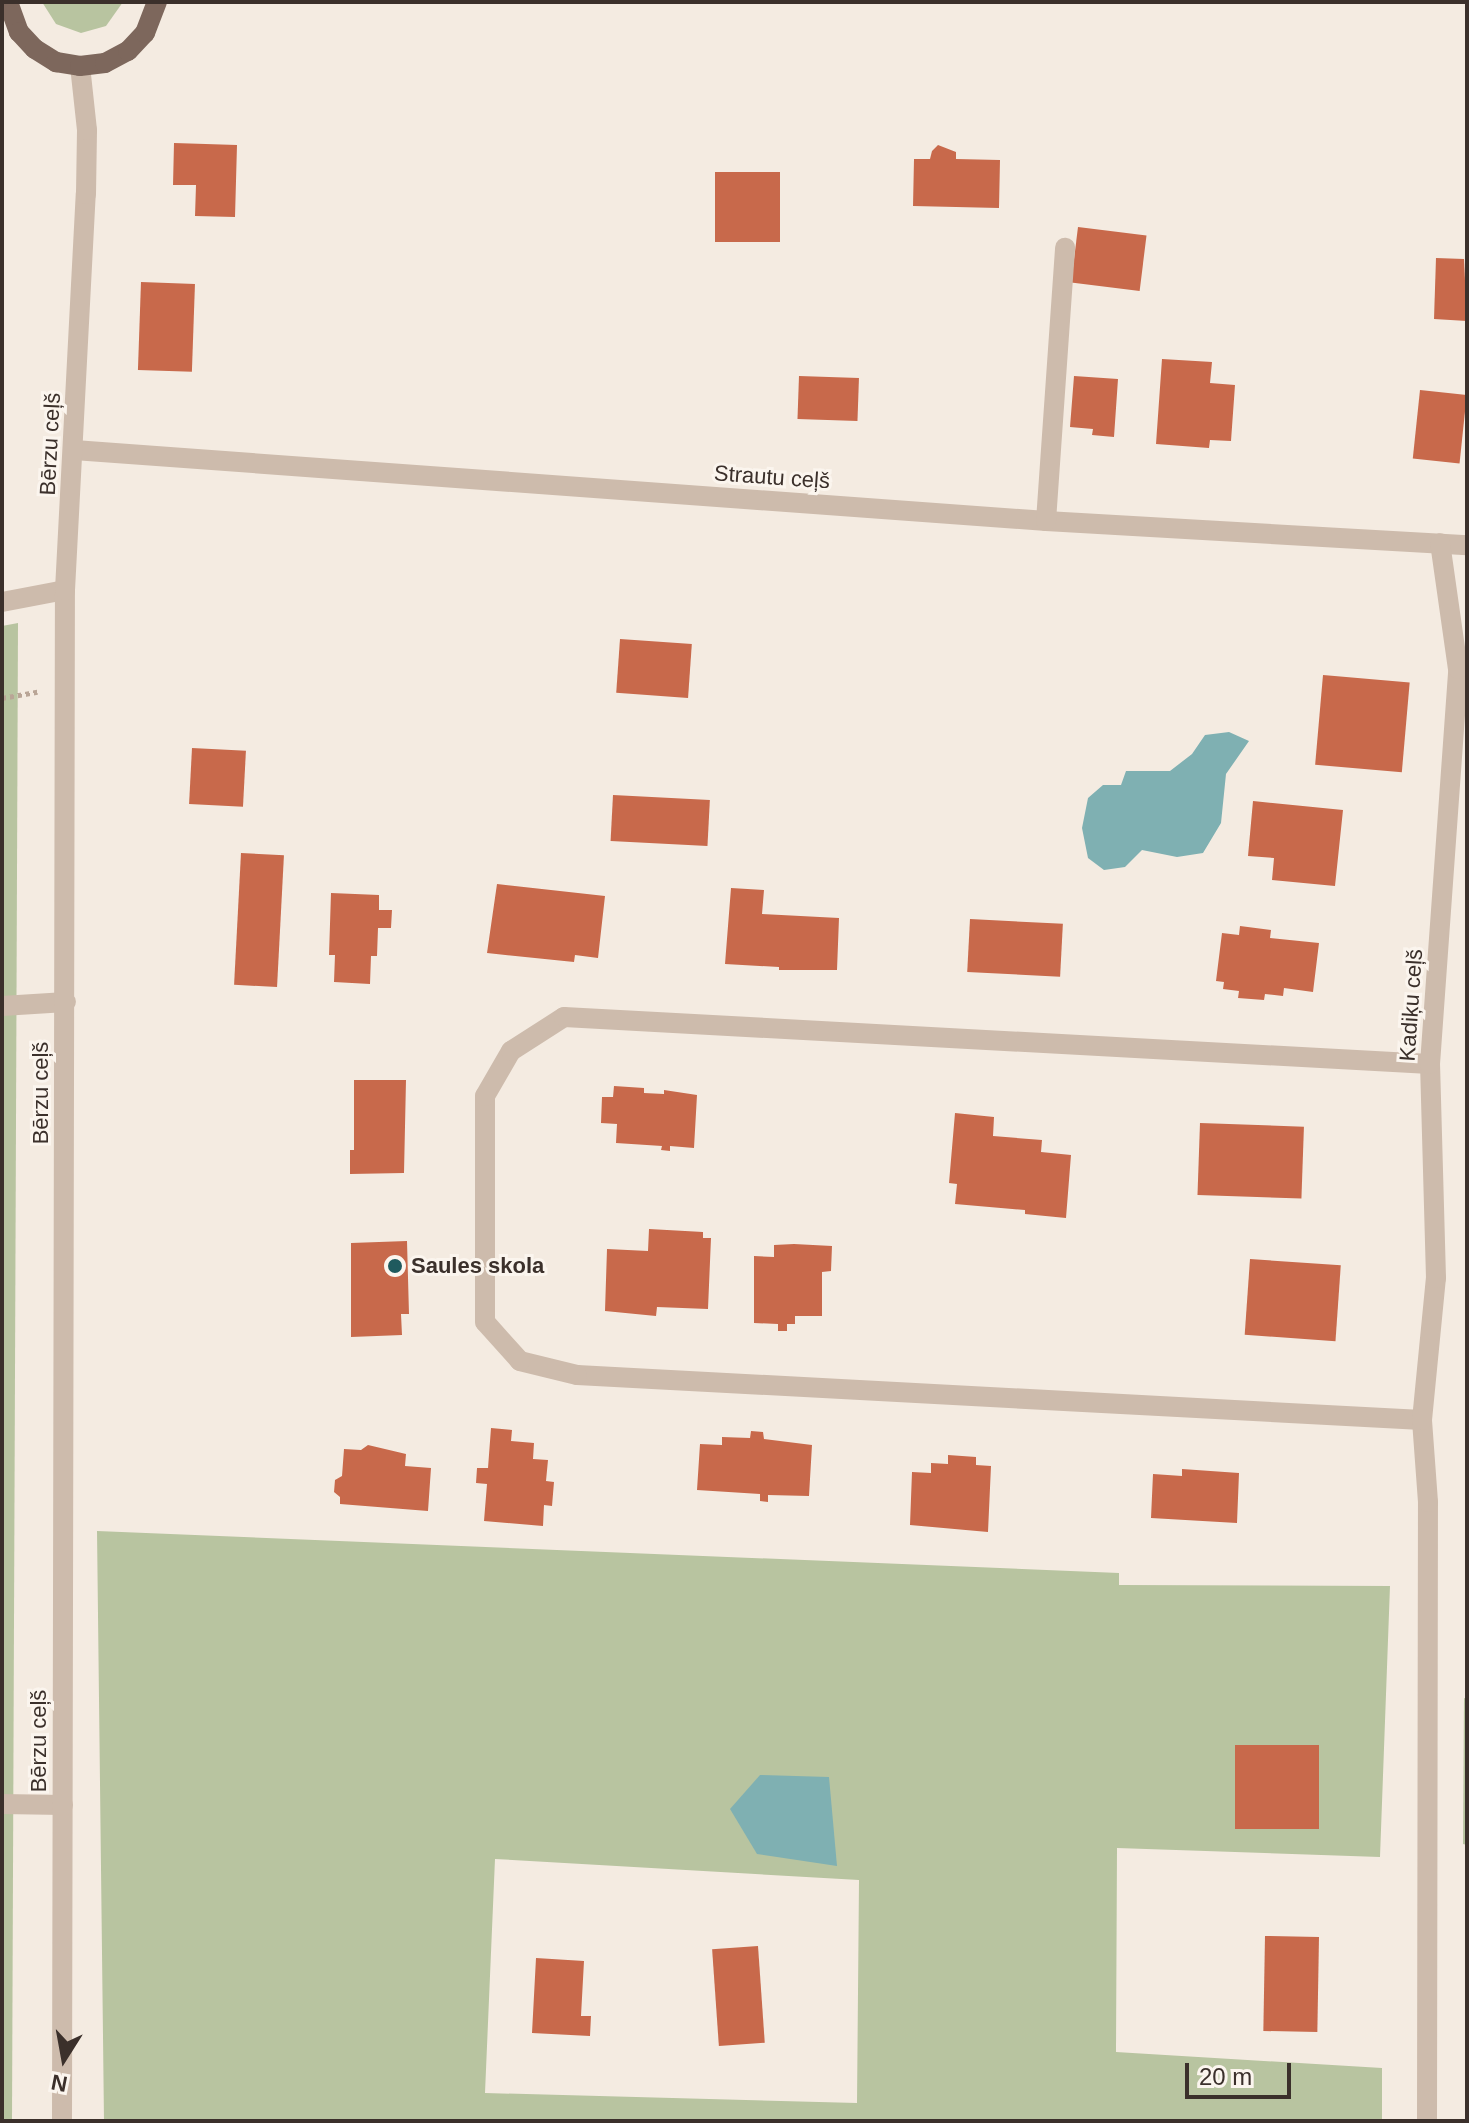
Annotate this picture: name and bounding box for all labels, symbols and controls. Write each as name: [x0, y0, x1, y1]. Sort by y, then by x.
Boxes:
street label: Bērzu ceļš: [34, 392, 66, 496]
street label: Strautu ceļš: [713, 460, 831, 494]
street label: Kadiķu ceļš: [1394, 948, 1428, 1062]
street label: Bērzu ceļš: [28, 1042, 54, 1144]
place label: Saules skola: [411, 1253, 544, 1279]
marker: Saules skola: [386, 1257, 404, 1275]
street label: Bērzu ceļš: [26, 1690, 52, 1792]
north arrow: [24, 2019, 104, 2099]
scale bar: [1189, 2047, 1295, 2097]
text: 20 m: [1199, 2063, 1252, 2090]
text: N: [49, 2069, 70, 2097]

